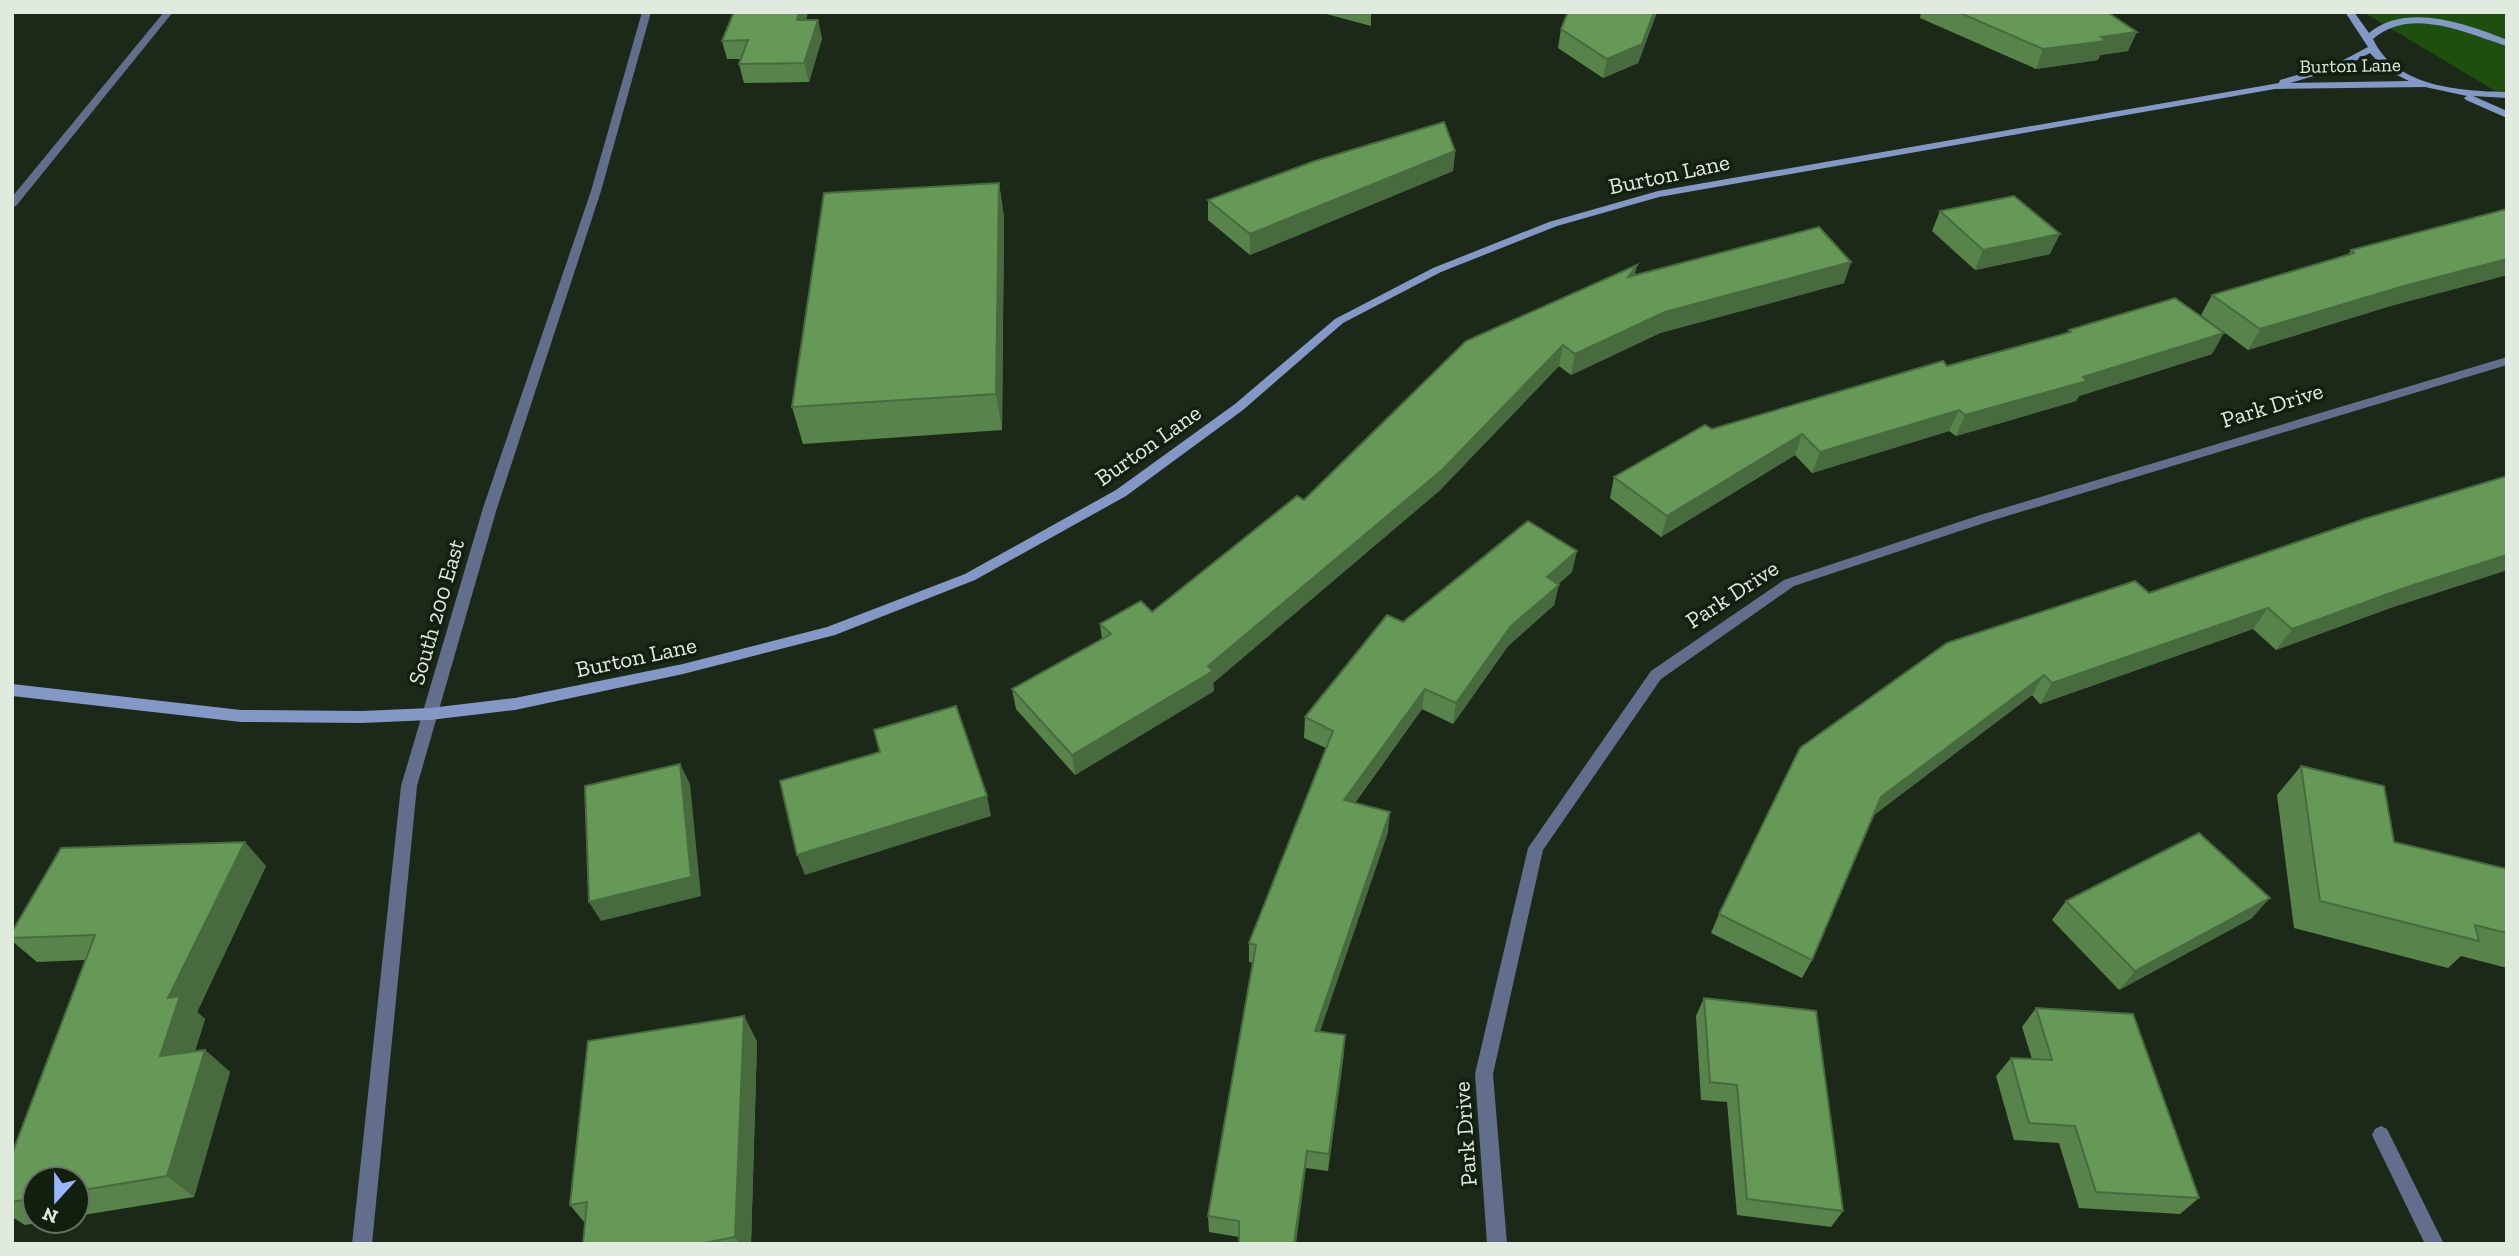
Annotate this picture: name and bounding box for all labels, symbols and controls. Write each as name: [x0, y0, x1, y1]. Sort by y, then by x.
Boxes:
street label: Burton Lane: [2299, 53, 2401, 78]
street label: Burton Lane: [1606, 148, 1732, 200]
street label: Park Drive: [2218, 376, 2326, 434]
street label: Burton Lane: [1090, 398, 1206, 492]
street label: South 200 East: [402, 536, 470, 688]
street label: Park Drive: [1680, 554, 1784, 634]
street label: Burton Lane: [573, 631, 699, 683]
street label: Park Drive: [1447, 1081, 1483, 1187]
north arrow: [21, 1165, 91, 1235]
text: N: [39, 1202, 61, 1229]

